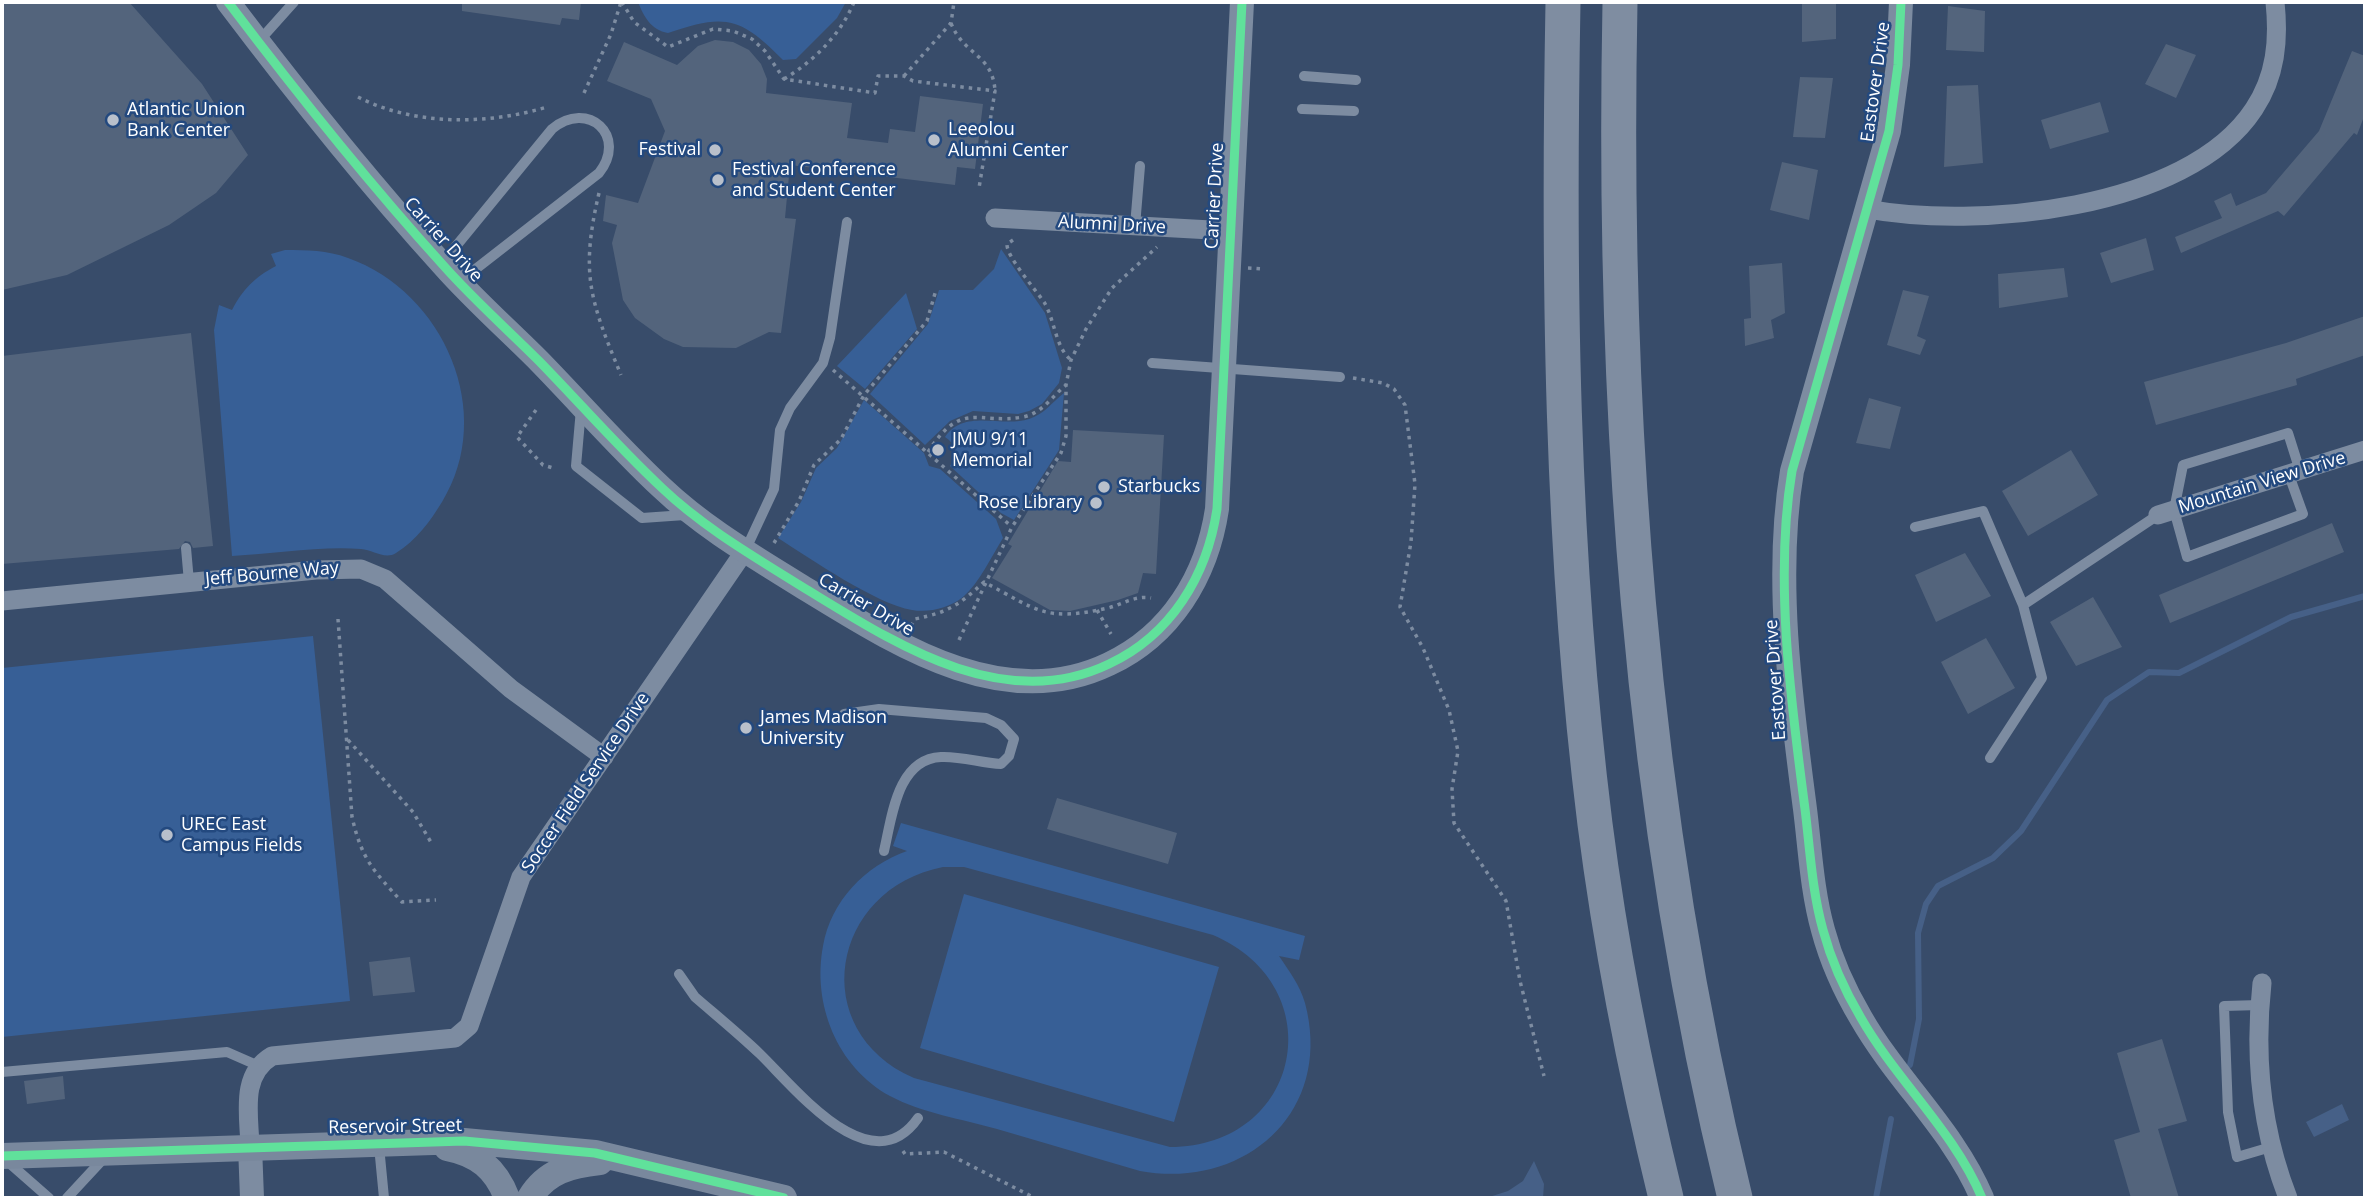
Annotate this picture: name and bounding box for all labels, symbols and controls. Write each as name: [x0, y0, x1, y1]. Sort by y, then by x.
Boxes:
street label: Eastover Drive: [1857, 21, 1895, 143]
place label: Atlantic Union Bank Center: [127, 99, 245, 142]
marker: Atlantic Union Bank Center: [105, 112, 121, 128]
place label: Leeolou Alumni Center: [948, 119, 1068, 162]
marker: Leeolou Alumni Center: [926, 132, 942, 148]
place label: Festival: [639, 139, 701, 161]
marker: Festival: [707, 142, 723, 158]
street label: Carrier Drive: [1201, 142, 1229, 250]
place label: Festival Conference and Student Center: [732, 159, 896, 202]
marker: Festival Conference and Student Center: [710, 172, 726, 188]
street label: Carrier Drive: [399, 193, 487, 287]
street label: Alumni Drive: [1058, 211, 1166, 239]
place label: JMU 9/11 Memorial: [952, 429, 1032, 472]
marker: JMU 9/11 Memorial: [930, 442, 946, 458]
street label: Mountain View Drive: [2176, 447, 2348, 519]
place label: Starbucks: [1118, 476, 1200, 498]
marker: Starbucks: [1096, 479, 1112, 495]
place label: Rose Library: [978, 492, 1082, 514]
marker: Rose Library: [1088, 495, 1104, 511]
street label: Jeff Bourne Way: [204, 557, 340, 591]
street label: Carrier Drive: [814, 569, 918, 641]
street label: Eastover Drive: [1761, 619, 1791, 741]
street label: Soccer Field Service Drive: [518, 689, 654, 877]
place label: James Madison University: [760, 707, 887, 750]
marker: James Madison University: [738, 720, 754, 736]
place label: UREC East Campus Fields: [181, 814, 302, 856]
marker: UREC East Campus Fields: [159, 827, 175, 843]
street label: Reservoir Street: [328, 1115, 462, 1139]

